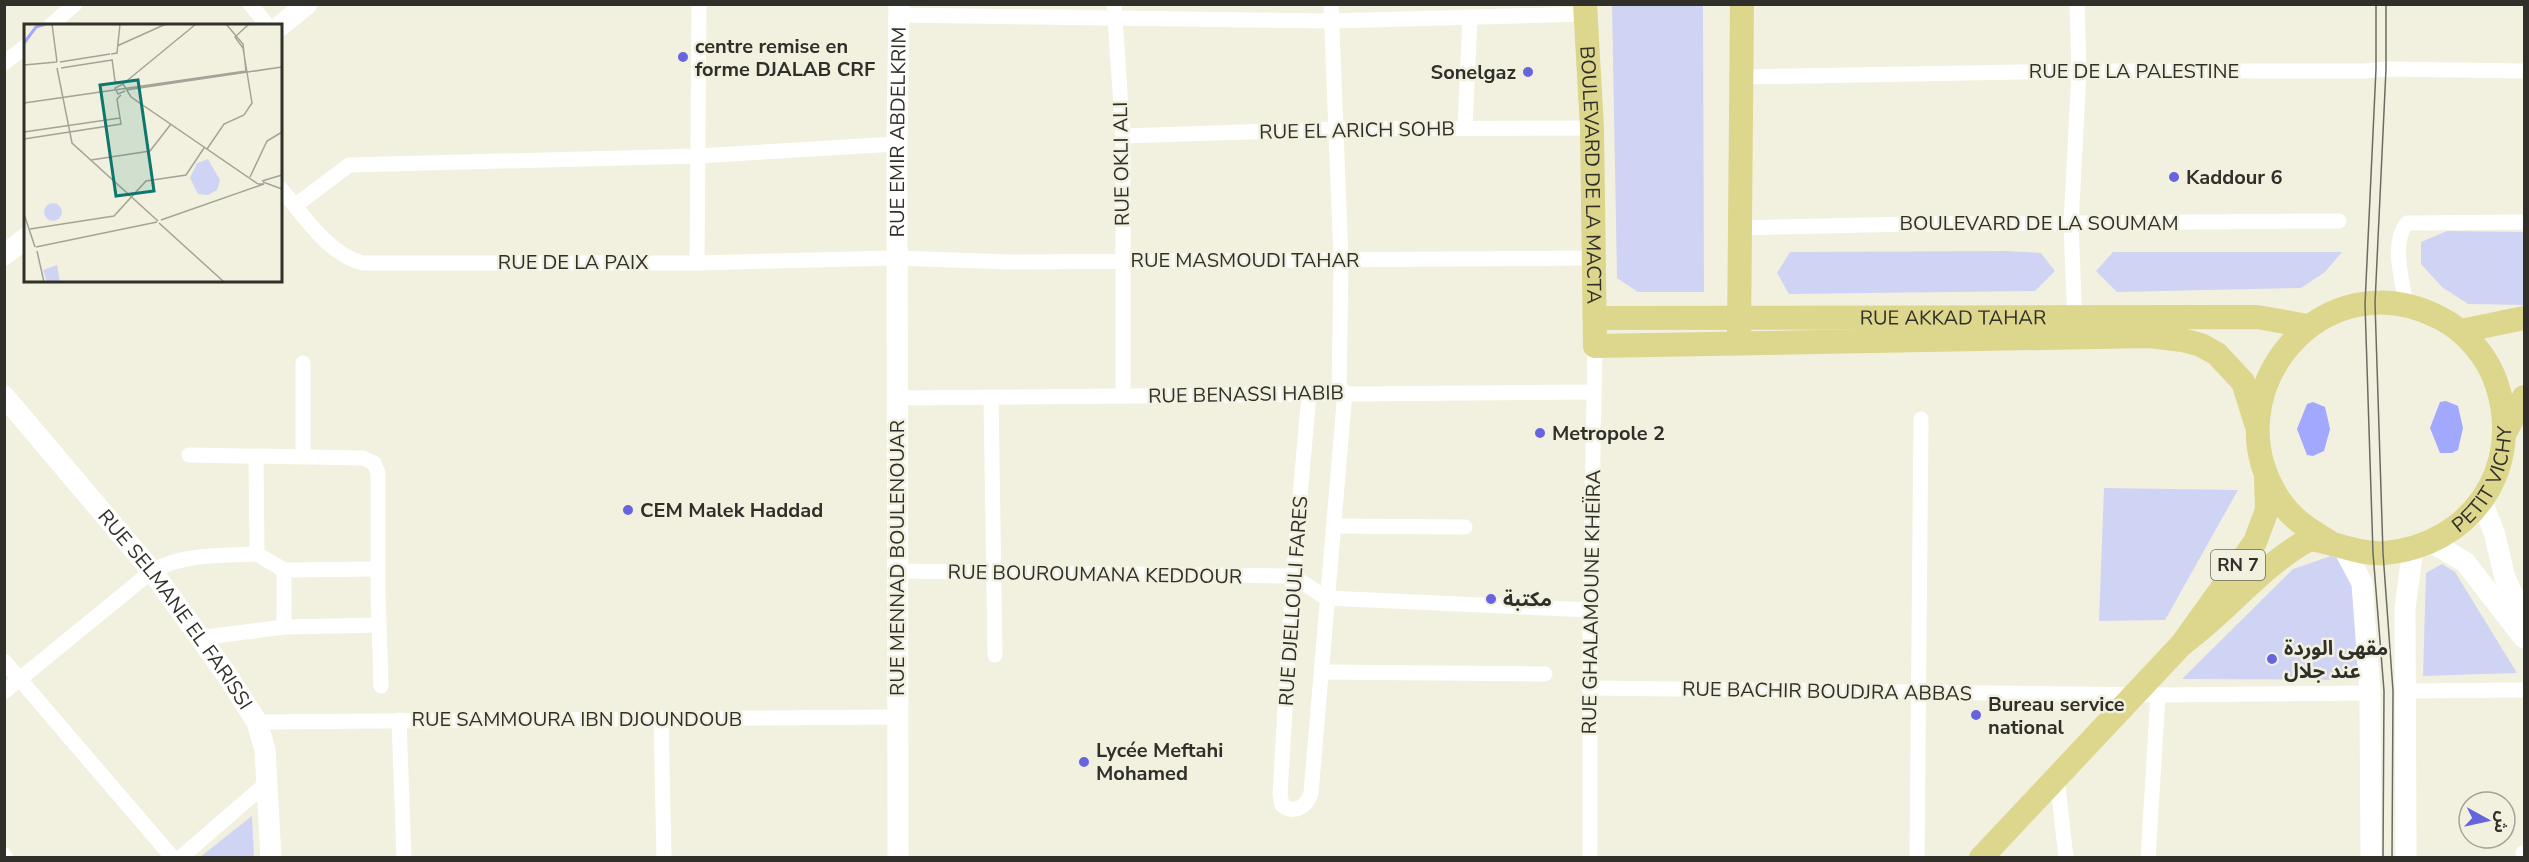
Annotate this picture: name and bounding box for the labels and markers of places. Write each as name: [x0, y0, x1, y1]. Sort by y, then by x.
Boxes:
place label: centre remise en forme DJALAB CRF: [695, 33, 875, 83]
marker: centre remise en forme DJALAB CRF: [676, 50, 690, 64]
place label: Sonelgaz: [1431, 59, 1516, 86]
marker: Sonelgaz: [1521, 65, 1535, 79]
place label: Kaddour 6: [2186, 164, 2283, 191]
marker: Kaddour 6: [2167, 170, 2181, 184]
place label: Metropole 2: [1552, 420, 1665, 447]
marker: Metropole 2: [1533, 426, 1547, 440]
place label: CEM Malek Haddad: [640, 497, 823, 524]
marker: CEM Malek Haddad: [621, 503, 635, 517]
place label: مكتبة: [1503, 586, 1552, 613]
marker: مكتبة: [1484, 592, 1498, 606]
place label: مقهى الوردة عند جلال: [2284, 635, 2388, 685]
marker: مقهى الوردة عند جلال: [2265, 652, 2279, 666]
place label: Bureau service national: [1988, 691, 2125, 741]
marker: Bureau service national: [1969, 708, 1983, 722]
place label: Lycée Meftahi Mohamed: [1096, 737, 1223, 787]
marker: Lycée Meftahi Mohamed: [1077, 755, 1091, 769]

